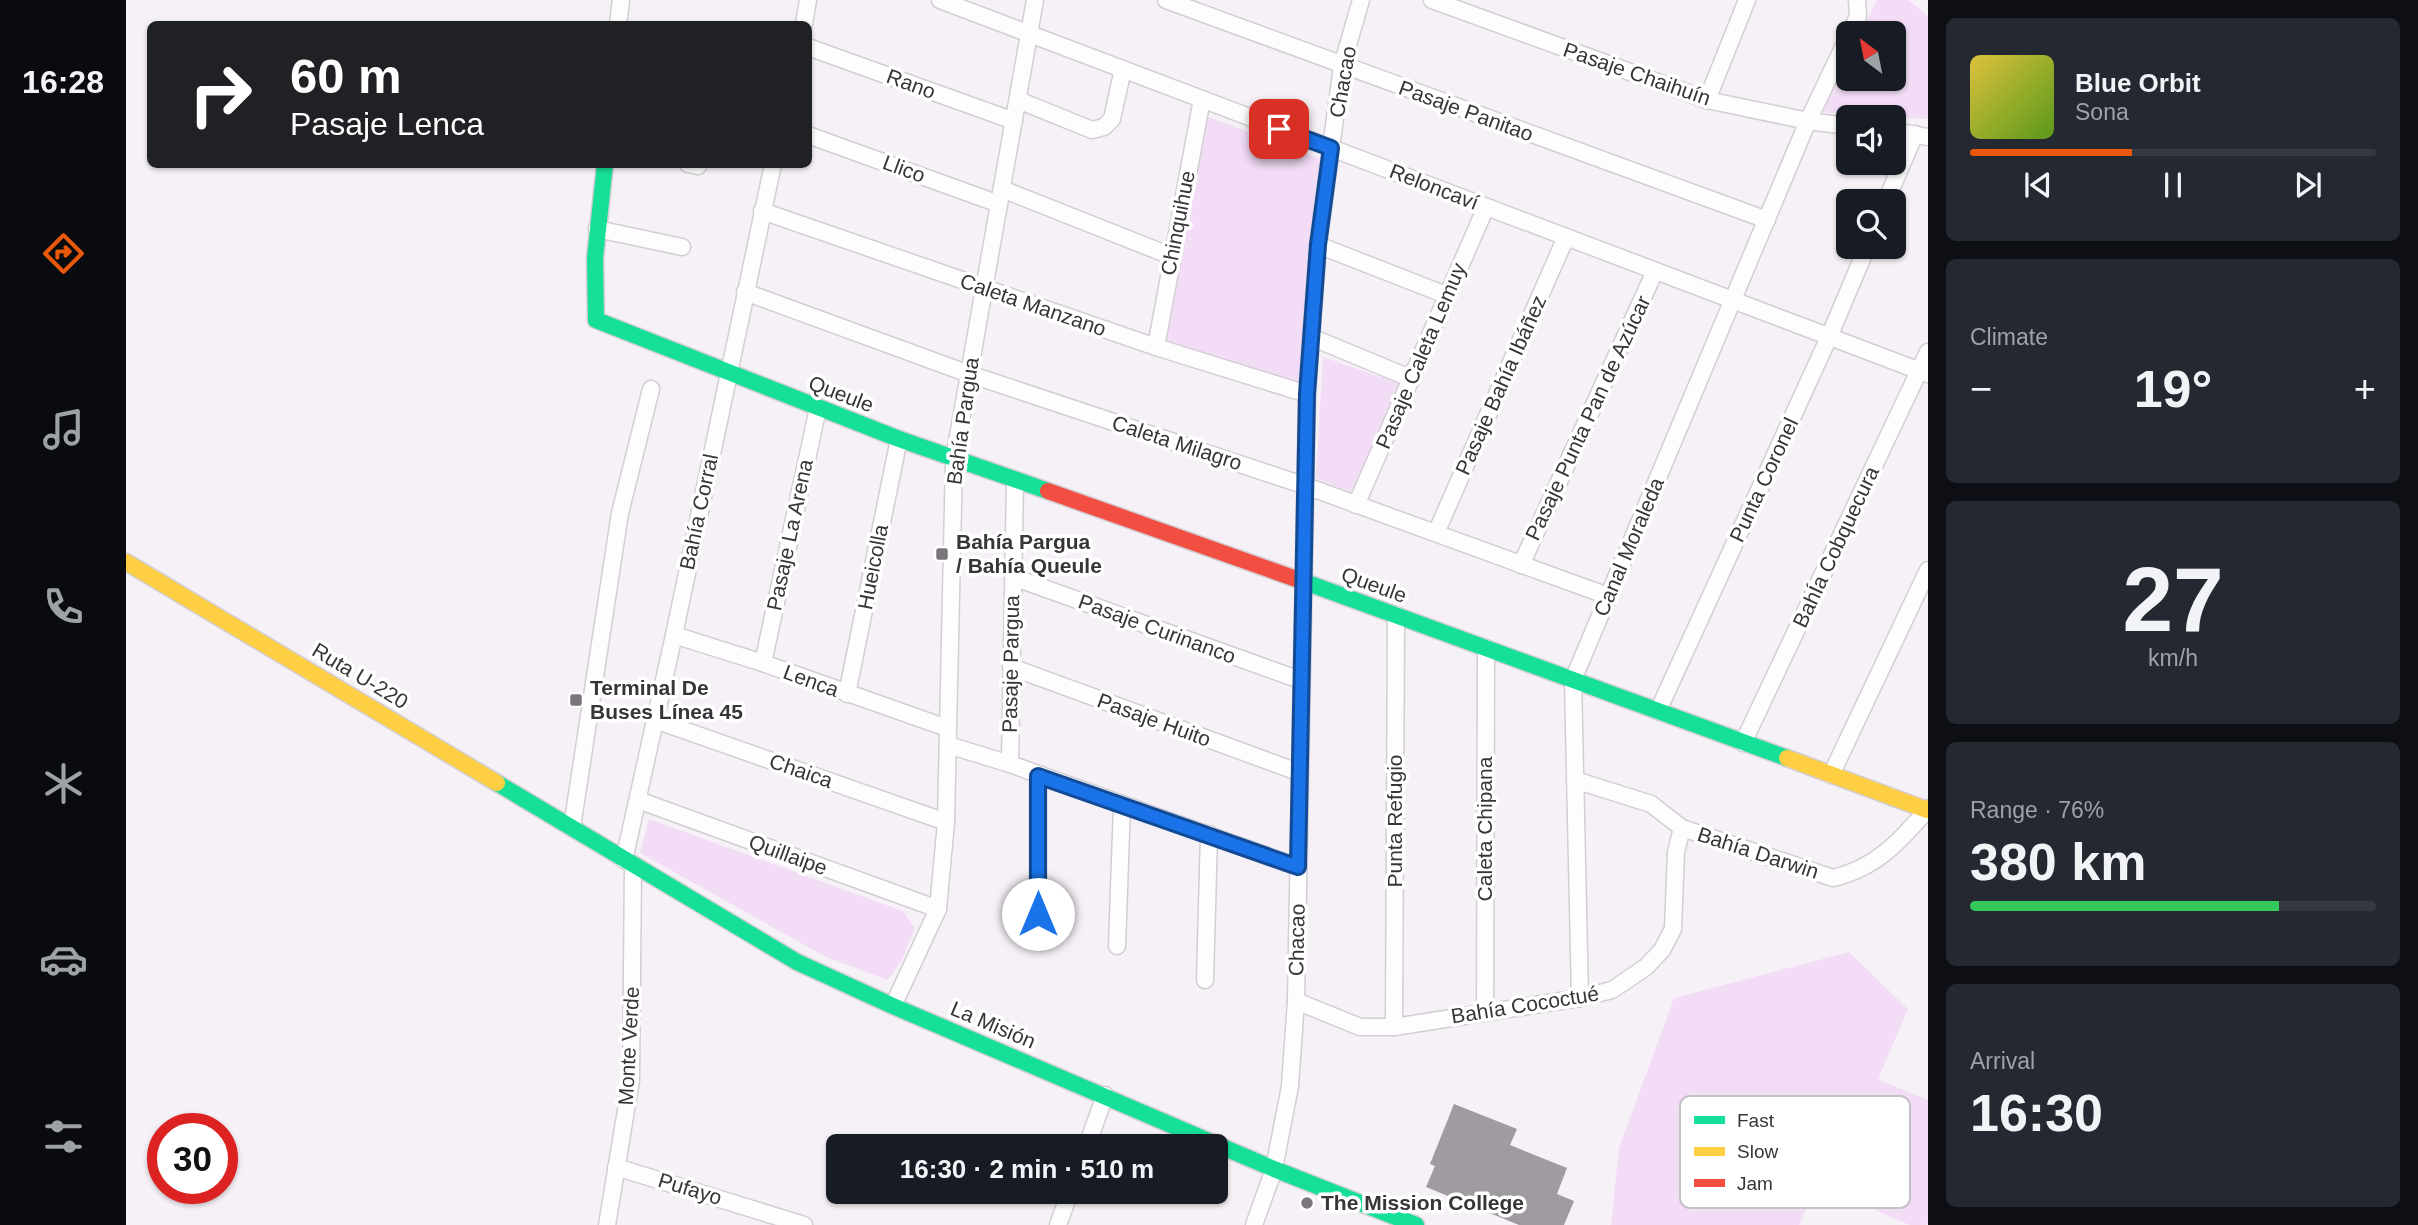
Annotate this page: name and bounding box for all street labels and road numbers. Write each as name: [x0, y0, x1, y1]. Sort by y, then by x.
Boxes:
street label: Pasaje Chaihuín: [1561, 38, 1714, 109]
street label: Chacao: [1325, 44, 1360, 120]
street label: Rano: [884, 64, 939, 103]
street label: Pasaje Panitao: [1396, 76, 1536, 145]
street label: Llico: [880, 150, 928, 187]
street label: Reloncaví: [1386, 159, 1482, 214]
street label: Chinquihue: [1156, 169, 1199, 277]
street label: Pasaje Caleta Lemuy: [1371, 259, 1470, 452]
street label: Caleta Manzano: [957, 269, 1109, 340]
street label: Pasaje Bahía Ibáñez: [1451, 292, 1550, 478]
street label: Pasaje Punta Pan de Azúcar: [1521, 292, 1654, 544]
street label: Bahía Pargua: [942, 355, 983, 486]
street label: Queule: [805, 371, 877, 416]
street label: Caleta Milagro: [1109, 411, 1245, 474]
street label: Punta Coronel: [1725, 414, 1802, 545]
street label: Bahía Corral: [675, 452, 722, 572]
street label: Pasaje La Arena: [762, 457, 817, 613]
street label: BahÍa Cobquecura: [1788, 462, 1883, 631]
street label: Canal Moraleda: [1589, 474, 1668, 620]
street label: Hueicolla: [853, 522, 892, 612]
street label: Queule: [1338, 562, 1410, 607]
street label: Pasaje Curinanco: [1075, 589, 1239, 668]
street label: Pasaje Pargua: [998, 595, 1023, 733]
street label: Ruta U-220: [308, 638, 412, 713]
street label: Lenca: [780, 660, 842, 701]
street label: Pasaje Huito: [1094, 688, 1214, 751]
street label: Chaica: [767, 749, 836, 792]
street label: Punta Refugio: [1383, 754, 1406, 888]
street label: Caleta Chipana: [1473, 756, 1496, 901]
street label: Bahía Darwin: [1695, 822, 1822, 883]
street label: Quillaipe: [746, 830, 830, 879]
street label: Chacao: [1284, 904, 1309, 976]
street label: Bahía Cococtué: [1449, 981, 1601, 1028]
street label: Monte Verde: [614, 986, 643, 1106]
street label: La Misión: [947, 996, 1039, 1053]
street label: Pufayo: [656, 1168, 725, 1209]

